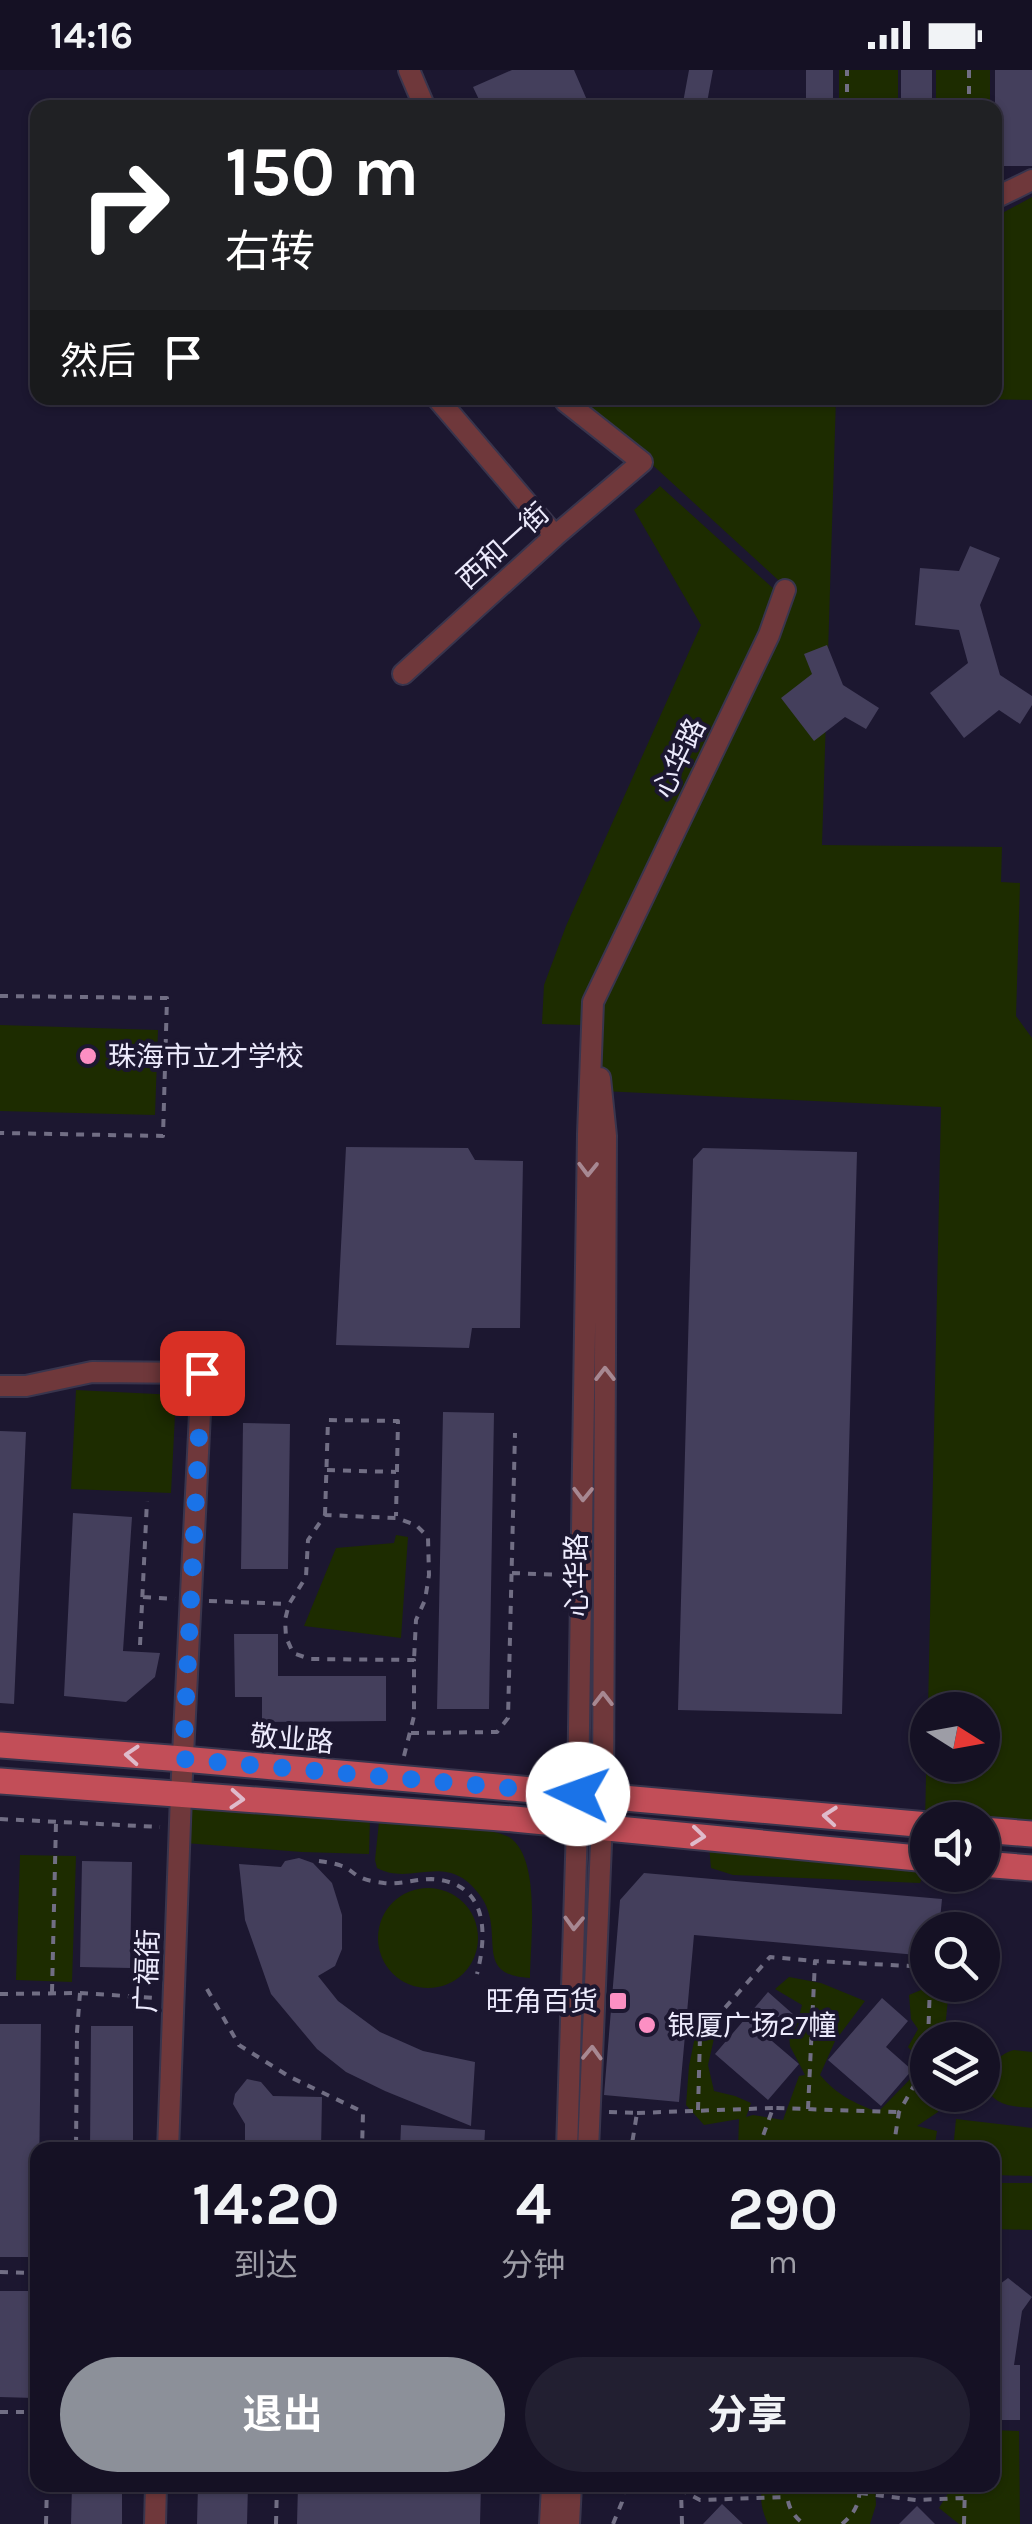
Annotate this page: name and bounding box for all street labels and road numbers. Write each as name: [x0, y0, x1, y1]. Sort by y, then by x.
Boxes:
street label: 西和一街: [450, 496, 556, 596]
street label: 心华路: [646, 713, 712, 803]
street label: 心华路: [560, 1533, 593, 1617]
street label: 敬业路: [249, 1719, 335, 1759]
street label: 广福街: [129, 1928, 165, 2014]

